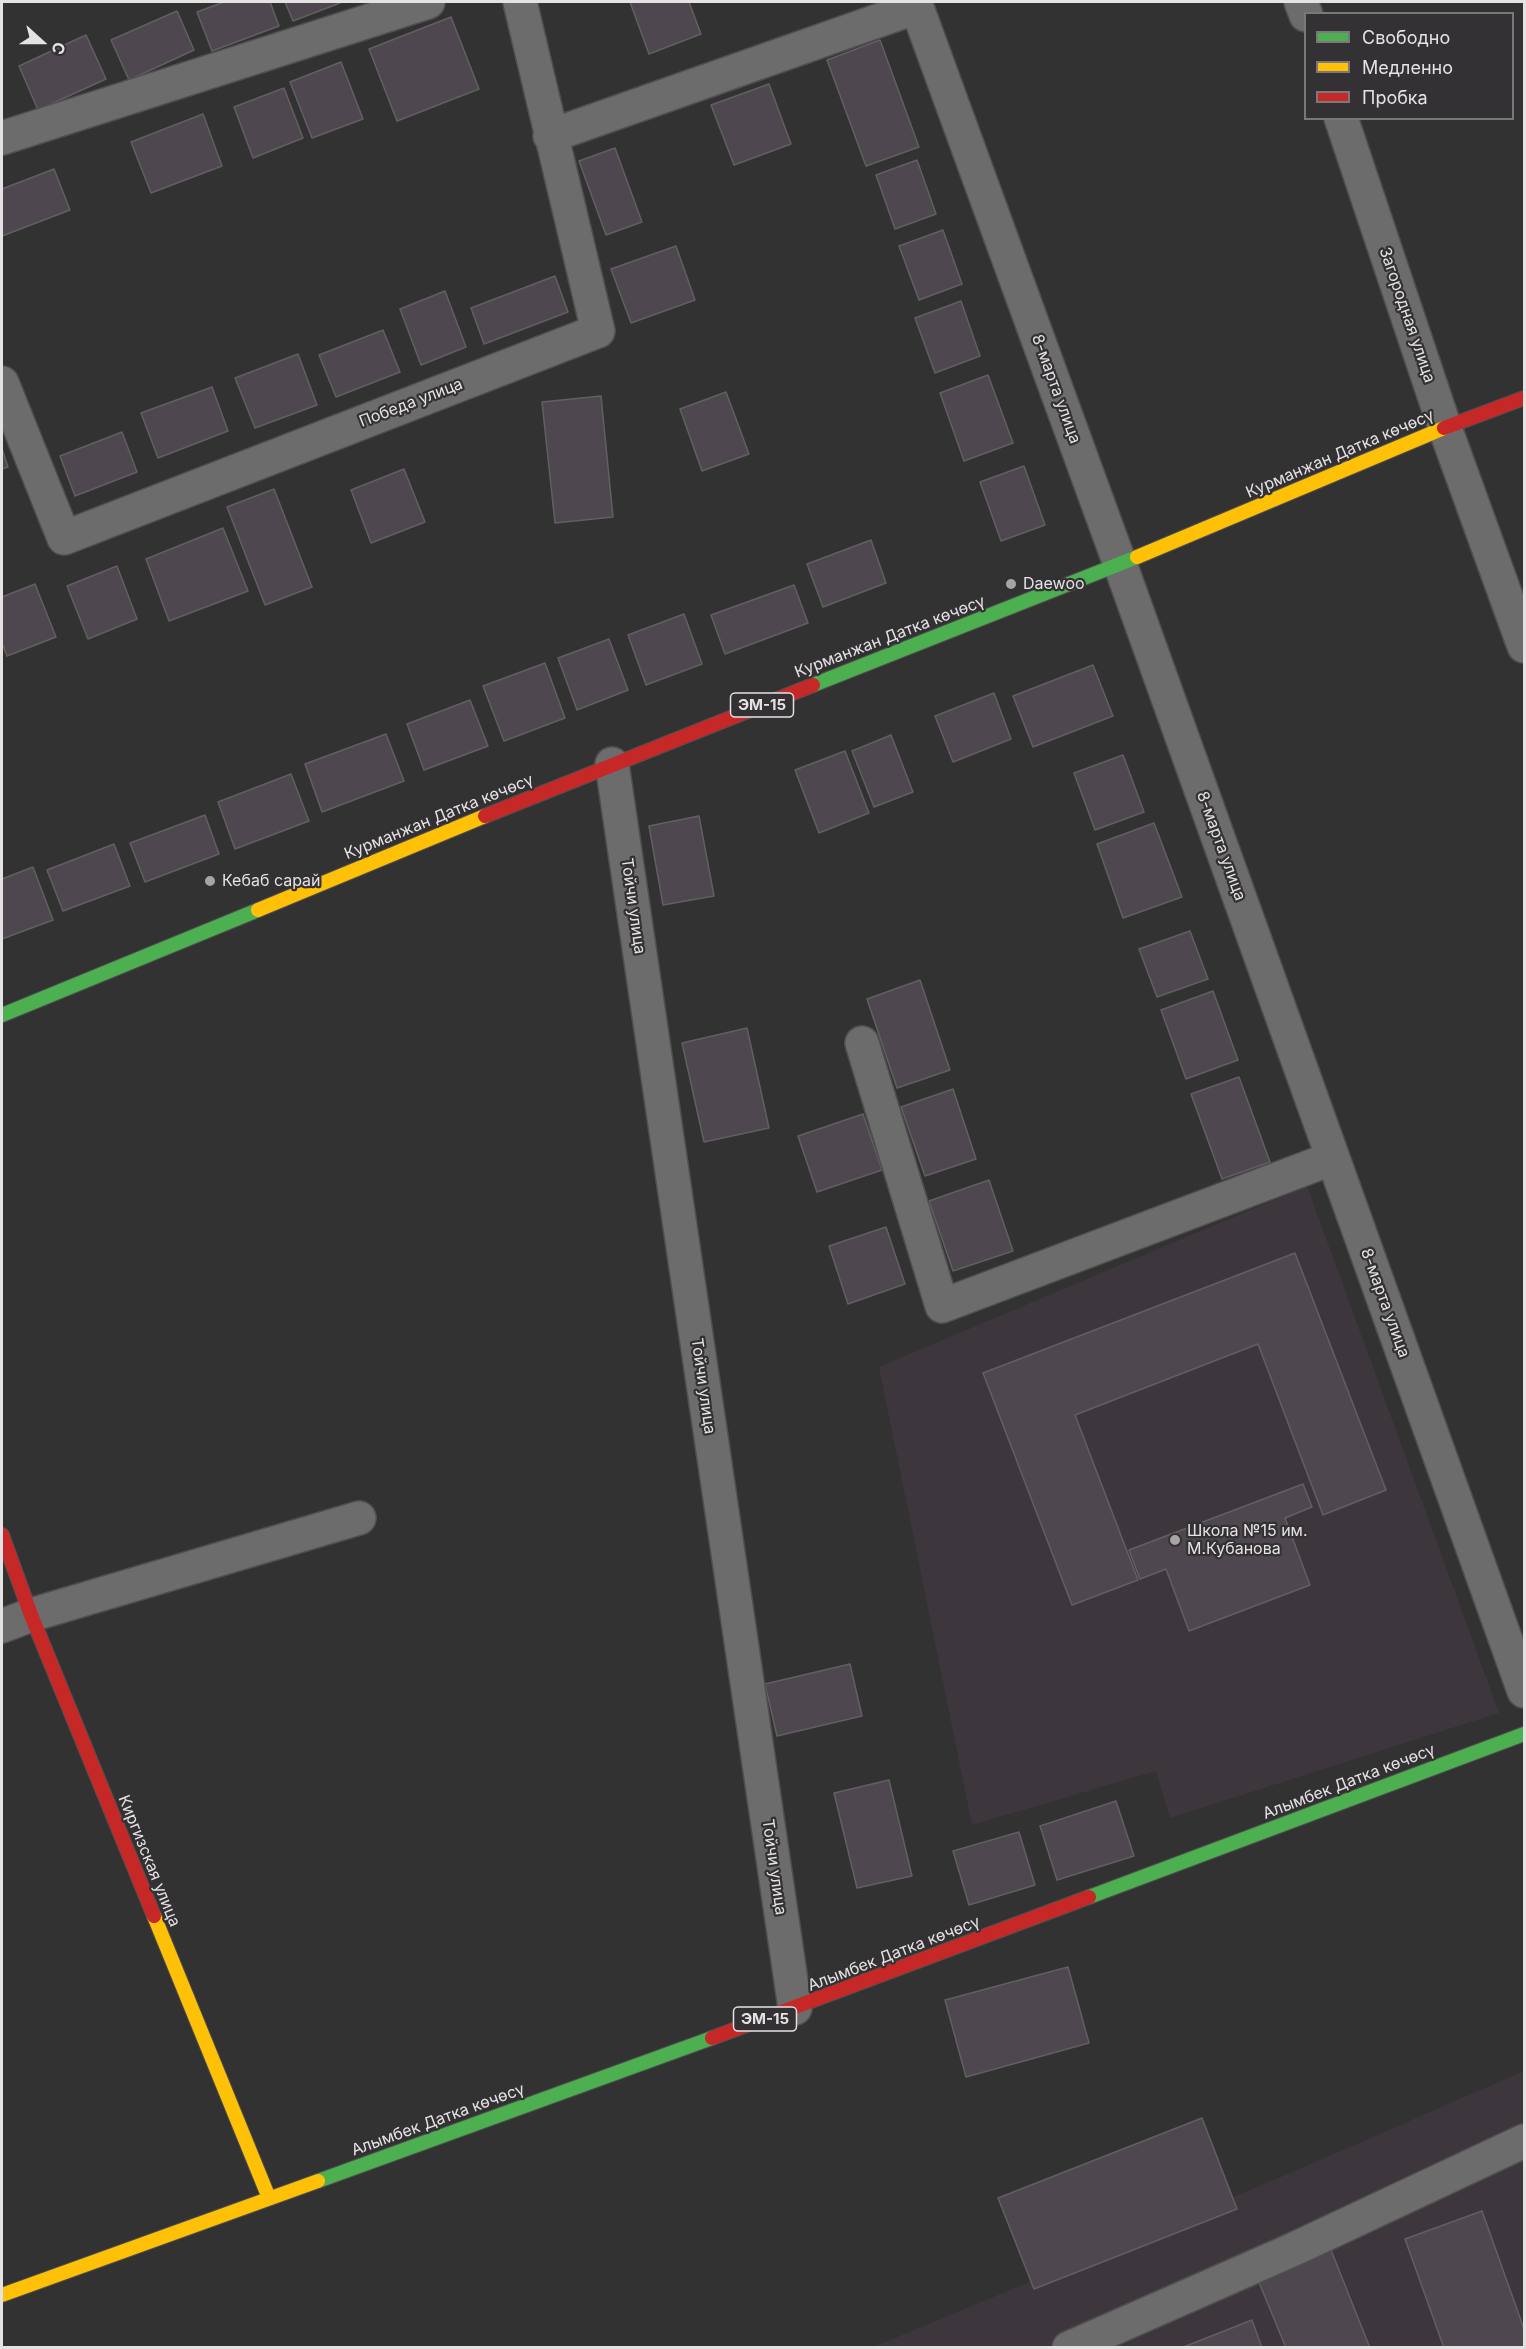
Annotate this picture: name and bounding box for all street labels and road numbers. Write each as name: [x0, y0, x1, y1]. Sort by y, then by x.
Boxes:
street label: Загородная улица: [1375, 245, 1439, 385]
street label: 8-марта улица: [1027, 332, 1085, 446]
street label: Победа улица: [357, 374, 465, 432]
street label: Курманжан Датка көчөсү: [1243, 406, 1437, 502]
street label: Курманжан Датка көчөсү: [792, 592, 988, 682]
road number: ЭМ-15: [730, 693, 794, 717]
street label: Курманжан Датка көчөсү: [342, 770, 536, 864]
street label: 8-марта улица: [1192, 789, 1250, 903]
street label: Тойчи улица: [617, 857, 649, 955]
street label: 8-марта улица: [1356, 1246, 1414, 1360]
street label: Тойчи улица: [687, 1337, 719, 1435]
street label: Алымбек Датка көчөсү: [1260, 1740, 1438, 1824]
street label: Киргизская улица: [114, 1792, 184, 1930]
street label: Тойчи улица: [758, 1818, 790, 1916]
street label: Алымбек Датка көчөсү: [805, 1912, 983, 1996]
road number: ЭМ-15: [734, 2007, 796, 2031]
street label: Алымбек Датка көчөсү: [349, 2080, 527, 2160]

